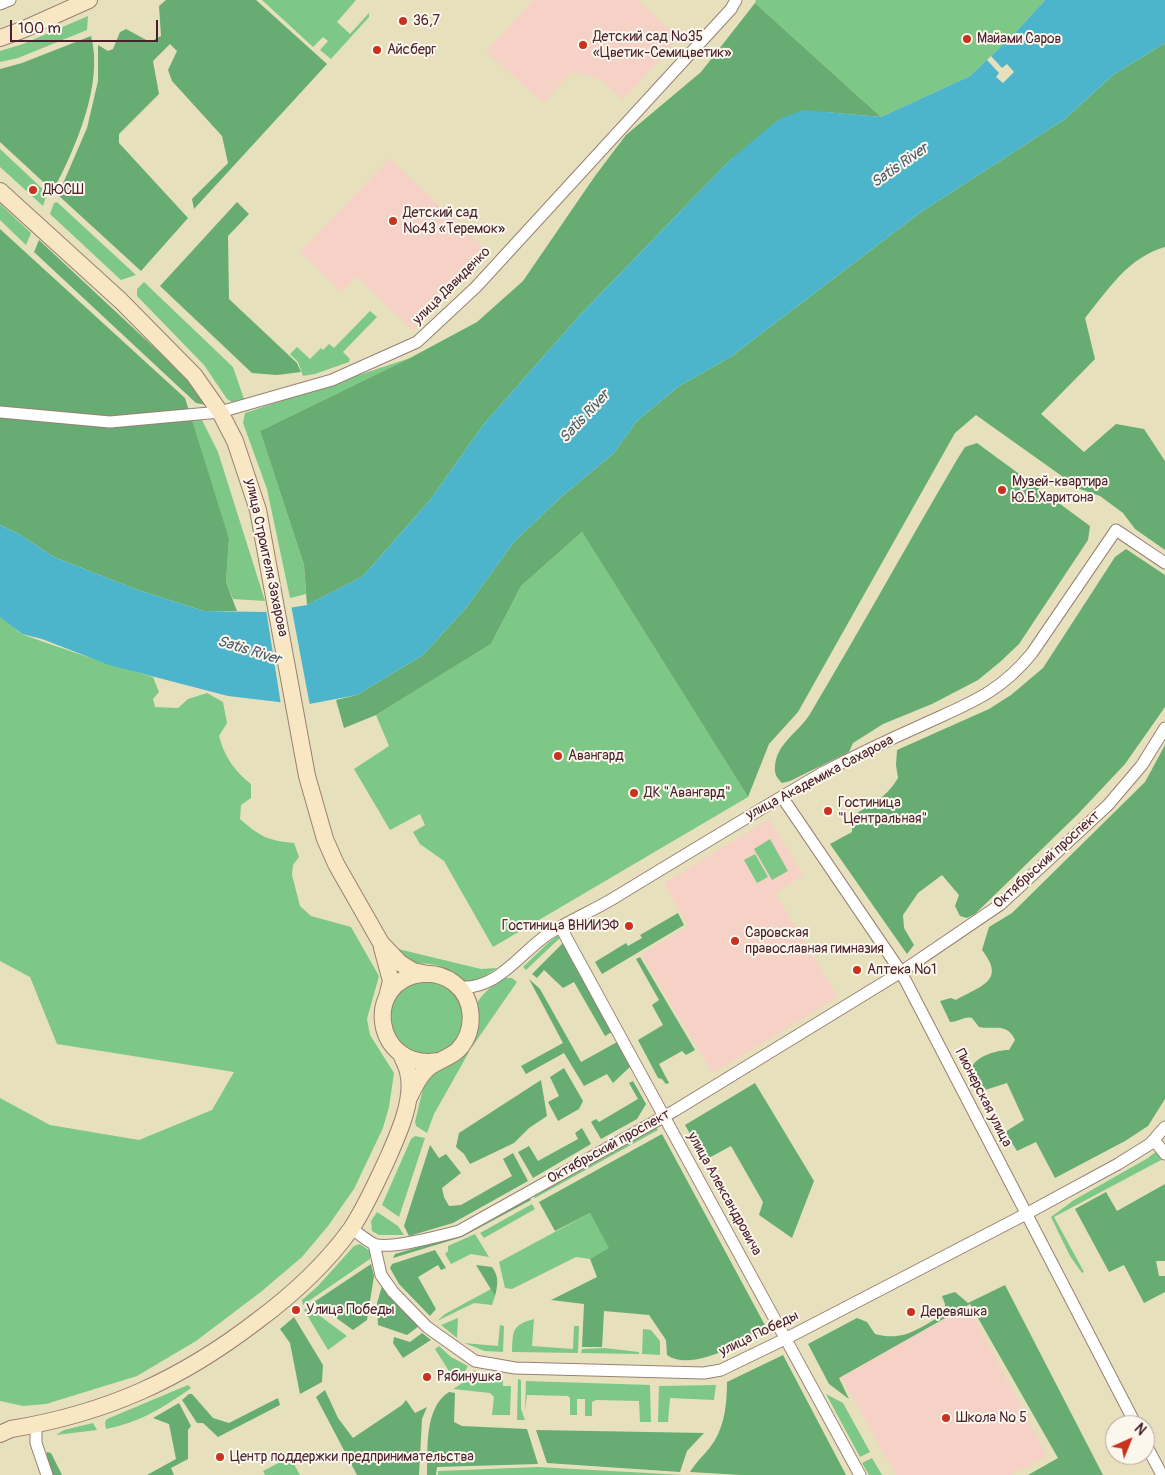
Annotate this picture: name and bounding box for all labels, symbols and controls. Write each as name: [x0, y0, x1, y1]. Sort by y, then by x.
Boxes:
scale bar: [12, 10, 160, 42]
place label: 36,7: [413, 13, 440, 29]
marker: 36,7: [397, 15, 409, 27]
text: 100 m: [18, 19, 61, 38]
place label: Детский сад №35 «Цветик-Семицветик»: [593, 29, 731, 62]
place label: Майами Саров: [977, 31, 1061, 47]
marker: Майами Саров: [961, 33, 973, 45]
marker: Детский сад №35 «Цветик-Семицветик»: [577, 39, 589, 51]
place label: Айсберг: [387, 42, 436, 58]
marker: Айсберг: [371, 44, 383, 56]
water label: Satis River: [868, 140, 932, 192]
place label: ДЮСШ: [43, 182, 84, 198]
marker: ДЮСШ: [27, 184, 39, 196]
place label: Детский сад №43 «Теремок»: [403, 205, 505, 238]
marker: Детский сад №43 «Теремок»: [387, 215, 399, 227]
street label: улица Давиденко: [410, 244, 494, 328]
water label: Satis River: [556, 387, 614, 447]
place label: Музей-квартира Ю.Б.Харитона: [1012, 474, 1108, 507]
street label: улица Строителя Захарова: [241, 478, 291, 638]
marker: Музей-квартира Ю.Б.Харитона: [996, 484, 1008, 496]
water label: Satis River: [215, 633, 283, 669]
street label: улица Академика Сахарова: [743, 732, 897, 824]
place label: Авангард: [568, 748, 624, 764]
marker: Авангард: [552, 750, 564, 762]
place label: ДК "Авангард": [644, 785, 731, 801]
marker: ДК "Авангард": [628, 787, 640, 799]
place label: Гостиница "Центральная": [838, 795, 927, 828]
marker: Гостиница "Центральная": [822, 805, 834, 817]
street label: Октябрьский проспект: [990, 808, 1104, 912]
place label: Гостиница ВНИИЭФ: [502, 918, 619, 934]
marker: Гостиница ВНИИЭФ: [623, 920, 635, 932]
place label: Саровская православная гимназия: [745, 925, 884, 958]
marker: Саровская православная гимназия: [729, 935, 741, 947]
place label: Аптека №1: [867, 962, 936, 978]
marker: Аптека №1: [851, 964, 863, 976]
street label: Пионерская улица: [951, 1046, 1015, 1150]
street label: Октябрьский проспект: [545, 1106, 673, 1188]
street label: улица Александровича: [683, 1129, 765, 1259]
place label: Улица Победы: [306, 1302, 395, 1318]
marker: Улица Победы: [290, 1304, 302, 1316]
place label: Деревяшка: [921, 1304, 987, 1320]
marker: Деревяшка: [905, 1306, 917, 1318]
street label: улица Победы: [717, 1308, 801, 1360]
place label: Рябинушка: [437, 1369, 501, 1385]
marker: Рябинушка: [421, 1371, 433, 1383]
place label: Школа № 5: [956, 1410, 1027, 1426]
marker: Школа № 5: [940, 1412, 952, 1424]
north arrow: [1105, 1415, 1155, 1465]
text: N: [1131, 1420, 1149, 1439]
place label: Центр поддержки предпринимательства: [230, 1449, 474, 1465]
marker: Центр поддержки предпринимательства: [214, 1451, 226, 1463]

